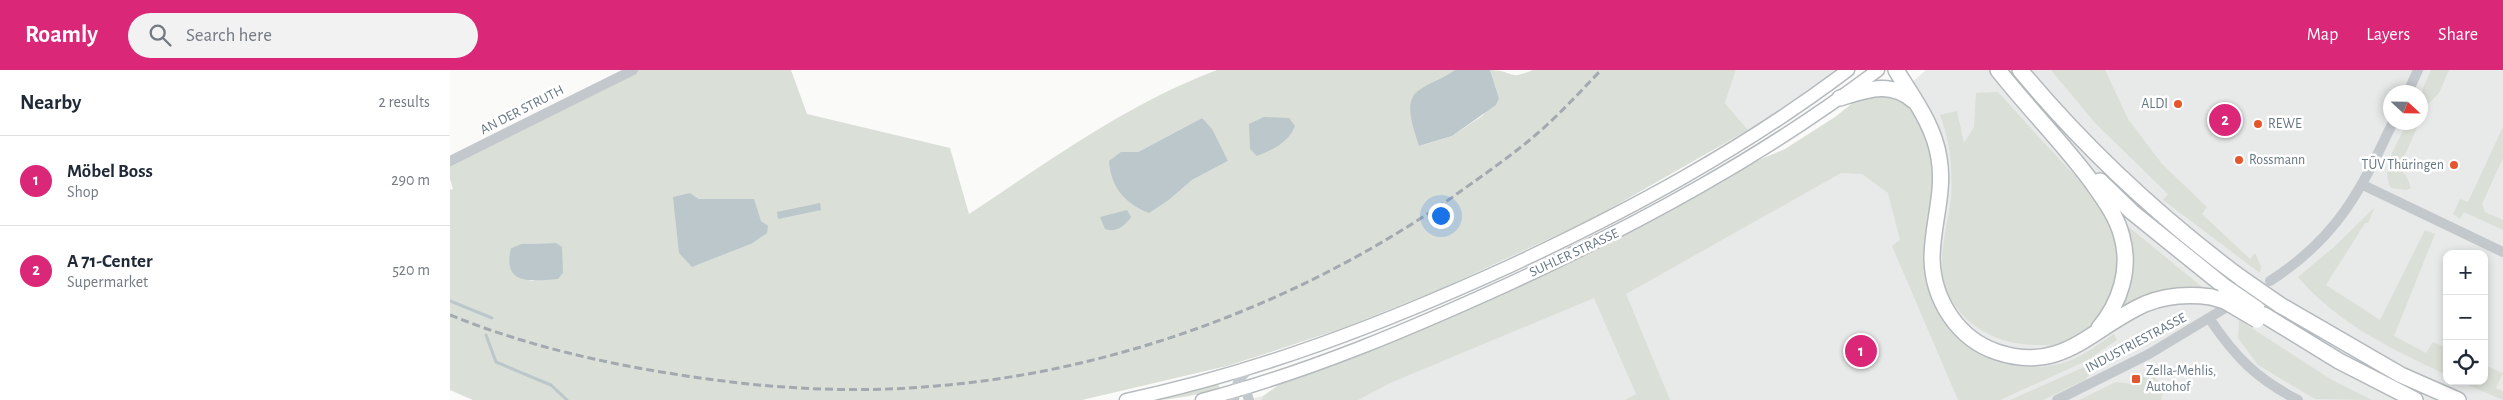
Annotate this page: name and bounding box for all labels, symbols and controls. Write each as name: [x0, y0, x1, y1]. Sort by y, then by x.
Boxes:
search box: [128, 13, 478, 58]
icon: search: [146, 21, 174, 49]
text: Roamly: [25, 23, 98, 47]
text: Search here: [186, 26, 272, 45]
text: Map: [2307, 26, 2338, 44]
text: Layers: [2366, 26, 2410, 44]
text: Share: [2438, 26, 2478, 44]
street label: AN DER STRUTH: [478, 83, 566, 137]
north arrow: [2383, 85, 2428, 130]
text: Nearby: [20, 92, 81, 113]
text: 2 results: [378, 94, 430, 110]
place label: ALDI: [2141, 97, 2168, 111]
marker: ALDI: [2172, 98, 2184, 110]
pin: 2: [2209, 101, 2241, 139]
place label: REWE: [2268, 117, 2302, 131]
marker: REWE: [2252, 118, 2264, 130]
place label: Rossmann: [2249, 153, 2305, 167]
marker: Rossmann: [2233, 154, 2245, 166]
place label: TÜV Thüringen: [2362, 155, 2444, 172]
marker: TÜV Thüringen: [2448, 159, 2460, 171]
text: Möbel Boss: [67, 162, 153, 181]
text: 1: [33, 172, 39, 188]
text: 290 m: [391, 172, 430, 188]
text: Shop: [67, 184, 99, 200]
your location: [1428, 203, 1454, 229]
street label: SUHLER STRASSE: [1527, 226, 1621, 280]
map controls: [2443, 250, 2488, 385]
button: +: [2443, 250, 2488, 295]
text: A 71-Center: [67, 252, 153, 271]
text: 2: [32, 262, 40, 278]
text: 520 m: [392, 262, 430, 278]
text: Supermarket: [67, 274, 148, 290]
button: −: [2443, 295, 2488, 340]
street label: INDUSTRIESTRASSE: [2083, 310, 2189, 375]
pin: 1: [1845, 332, 1877, 370]
button: locate: [2443, 340, 2488, 385]
place label: Zella-Mehlis, Autohof: [2146, 364, 2216, 394]
marker: Zella-Mehlis, Autohof: [2130, 373, 2142, 385]

